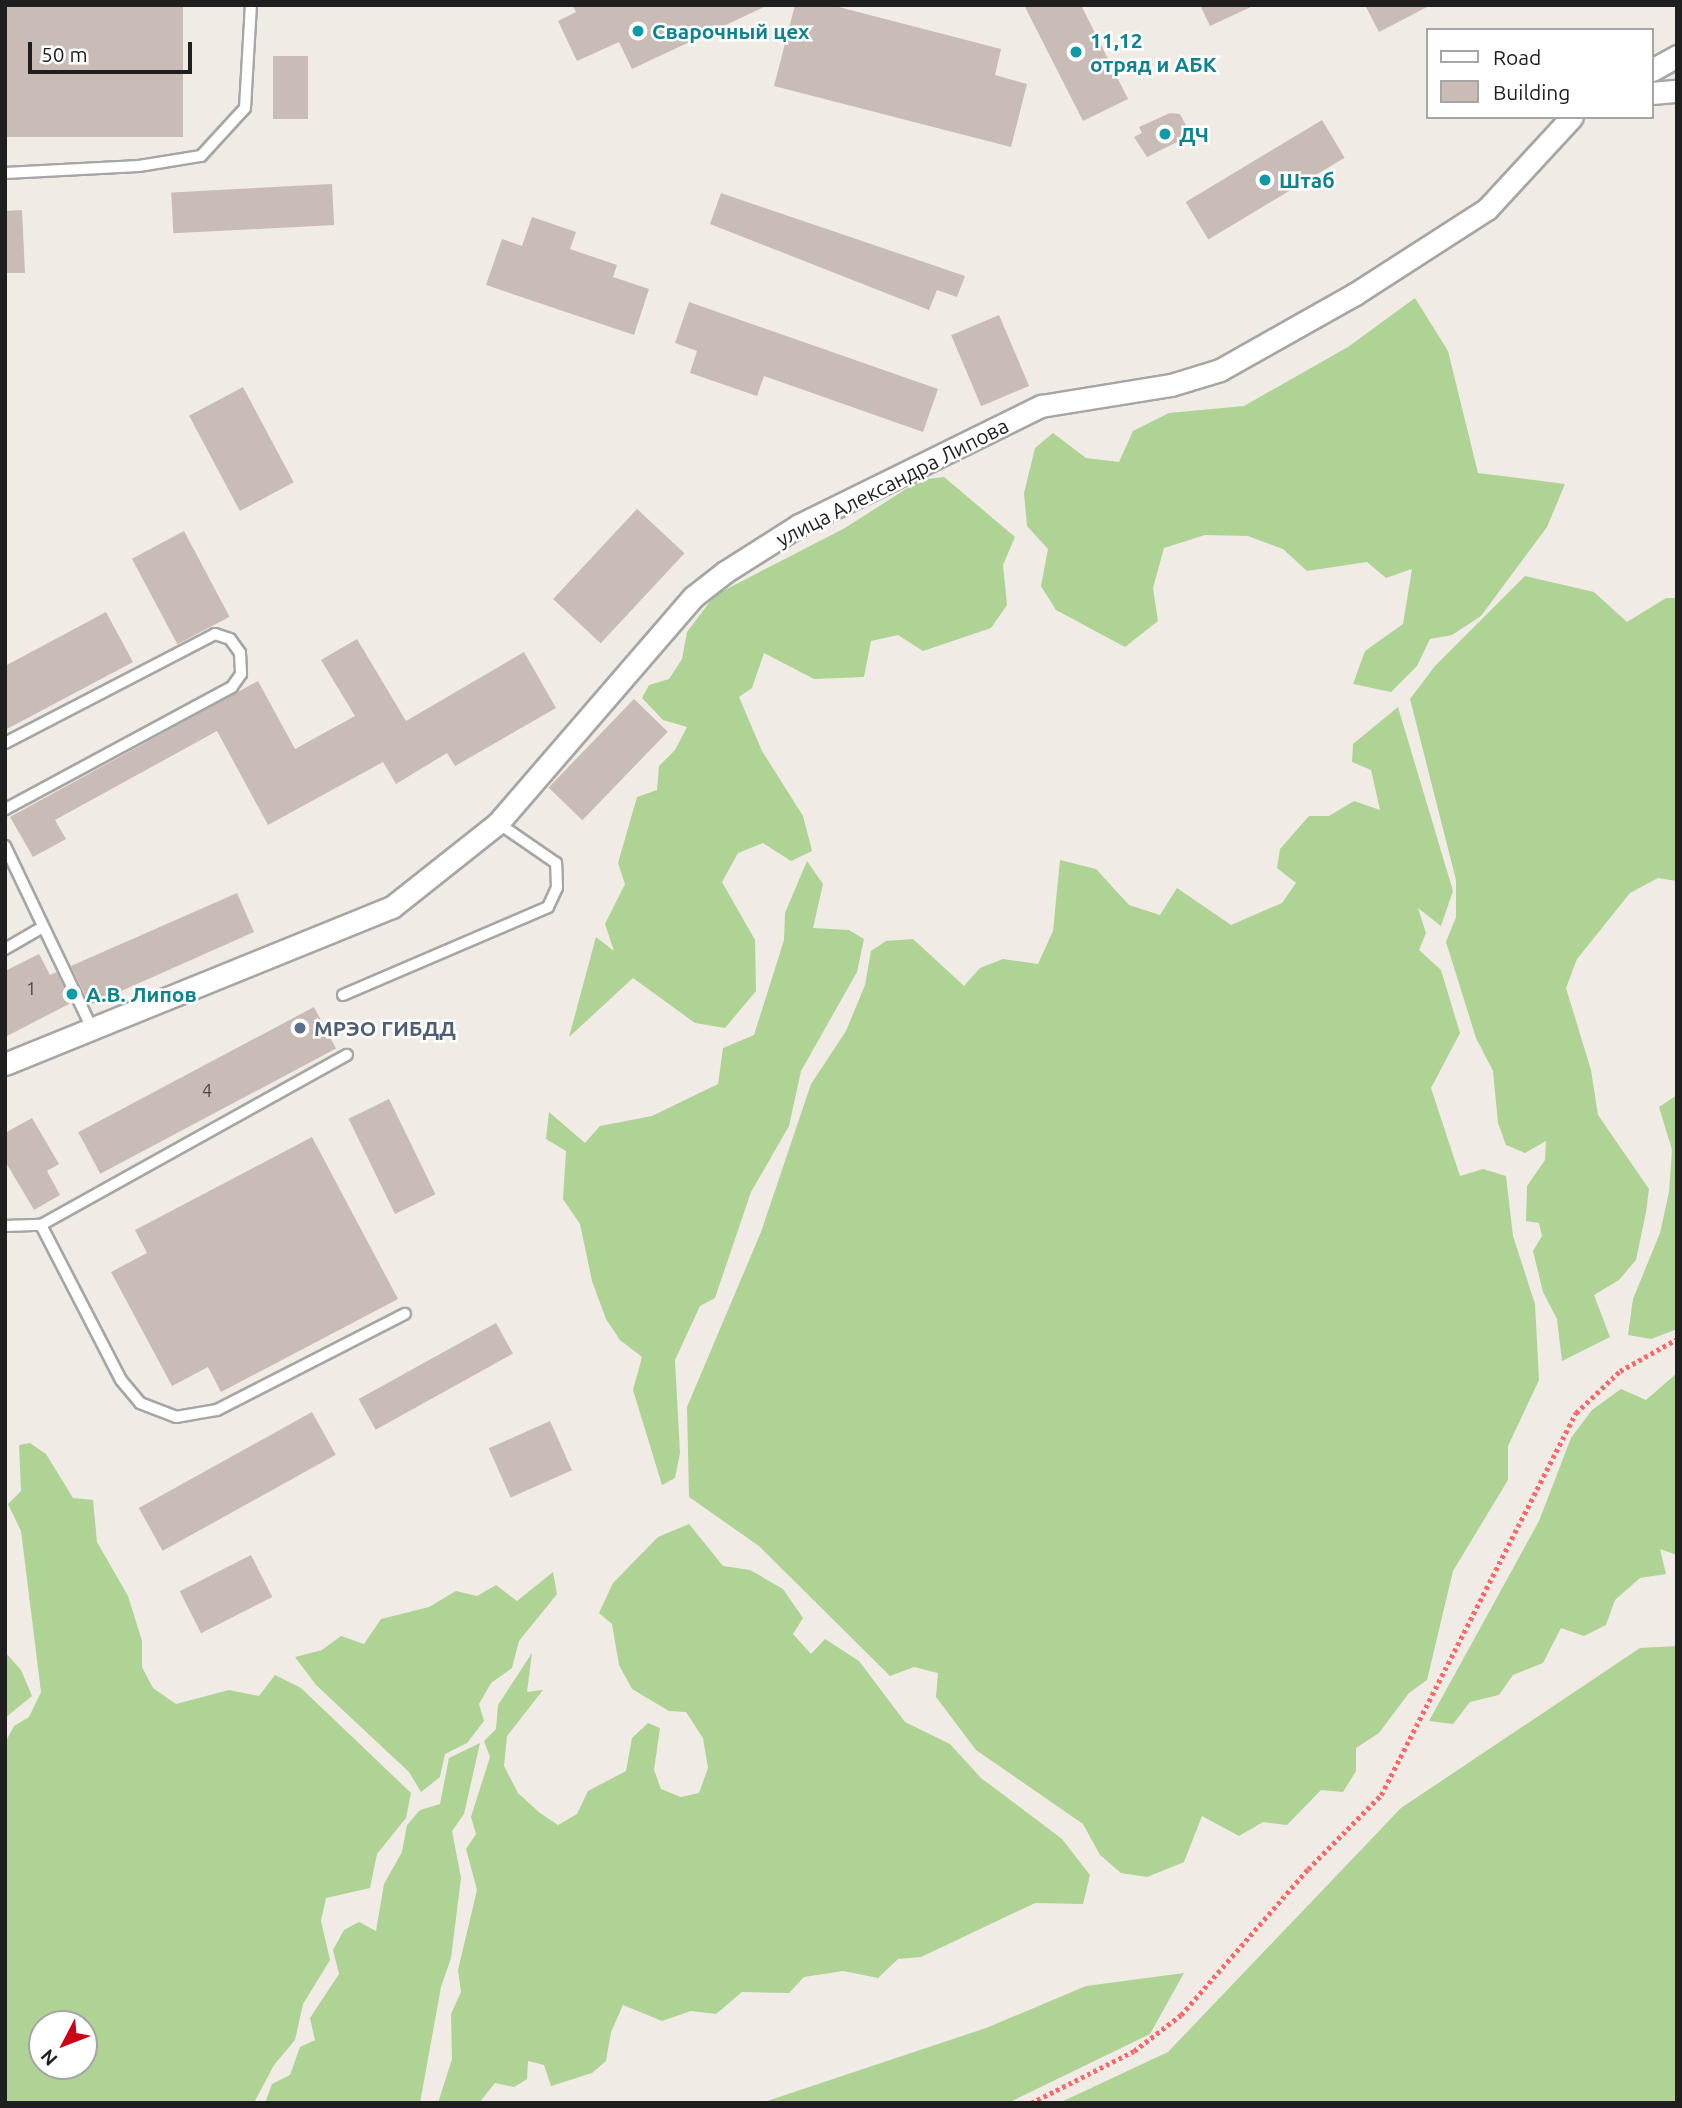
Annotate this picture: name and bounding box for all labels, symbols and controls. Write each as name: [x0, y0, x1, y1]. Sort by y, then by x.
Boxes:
place label: Сварочный цех: [652, 18, 809, 44]
marker: Сварочный цех: [630, 23, 646, 39]
place label: 11,12 отряд и АБК: [1090, 27, 1217, 77]
scale bar: [32, 28, 196, 72]
legend: [1426, 28, 1654, 119]
text: 50 m: [41, 42, 88, 66]
marker: 11,12 отряд и АБК: [1068, 44, 1084, 60]
text: Road: [1493, 45, 1541, 69]
text: Building: [1493, 80, 1570, 104]
place label: ДЧ: [1179, 121, 1209, 147]
marker: ДЧ: [1157, 126, 1173, 142]
place label: Штаб: [1279, 167, 1335, 193]
marker: Штаб: [1257, 172, 1273, 188]
street label: улица Александра Липова: [772, 412, 1012, 552]
house number: 1: [26, 977, 36, 999]
place label: А.В. Липов: [86, 981, 197, 1007]
marker: А.В. Липов: [64, 986, 80, 1002]
place label: МРЭО ГИБДД: [314, 1015, 456, 1041]
marker: МРЭО ГИБДД: [292, 1020, 308, 1036]
house number: 4: [202, 1079, 212, 1101]
north arrow: [28, 2010, 98, 2080]
text: N: [36, 2045, 62, 2070]

